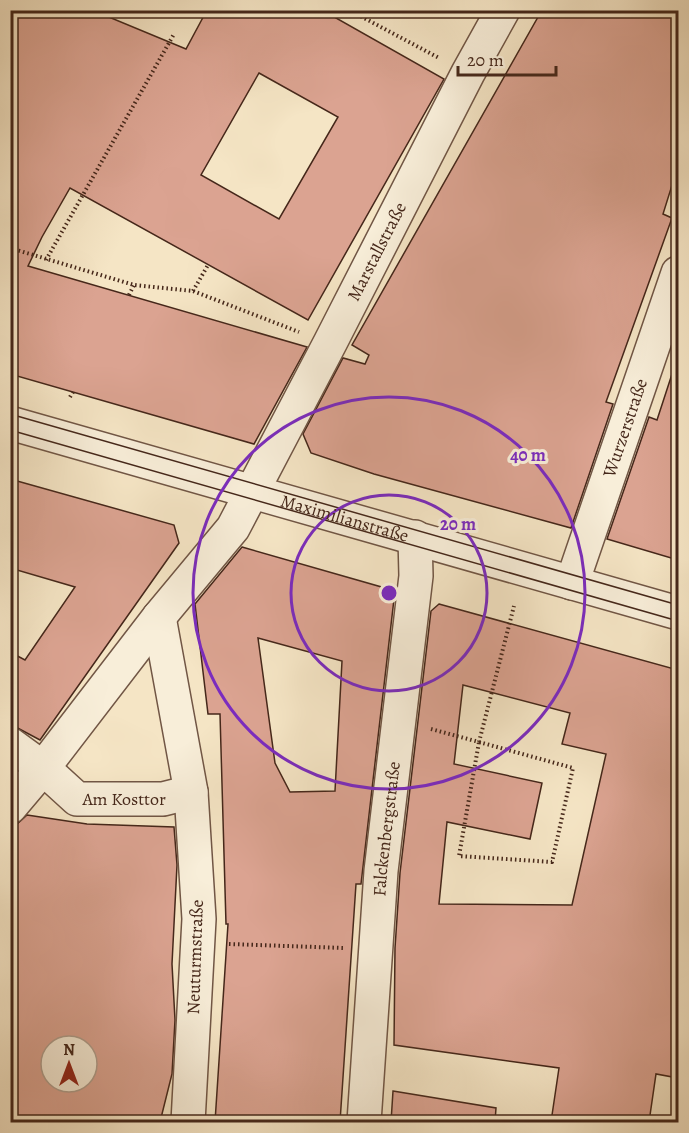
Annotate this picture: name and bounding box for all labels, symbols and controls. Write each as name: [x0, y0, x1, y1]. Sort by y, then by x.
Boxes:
scale bar: [458, 39, 556, 77]
text: 20 m: [467, 48, 504, 72]
street label: Marstallstraße: [342, 198, 412, 305]
street label: Wurzerstraße: [597, 375, 653, 481]
text: 40 m: [510, 443, 546, 467]
street label: Maximilianstraße: [278, 489, 411, 548]
text: 20 m: [440, 512, 476, 536]
centre of rings: [379, 583, 399, 603]
street label: Falckenbergstraße: [367, 760, 406, 897]
street label: Am Kosttor: [81, 787, 166, 811]
street label: Neuturmstraße: [181, 899, 209, 1015]
north arrow: [39, 1034, 99, 1094]
text: N: [63, 1039, 75, 1061]

